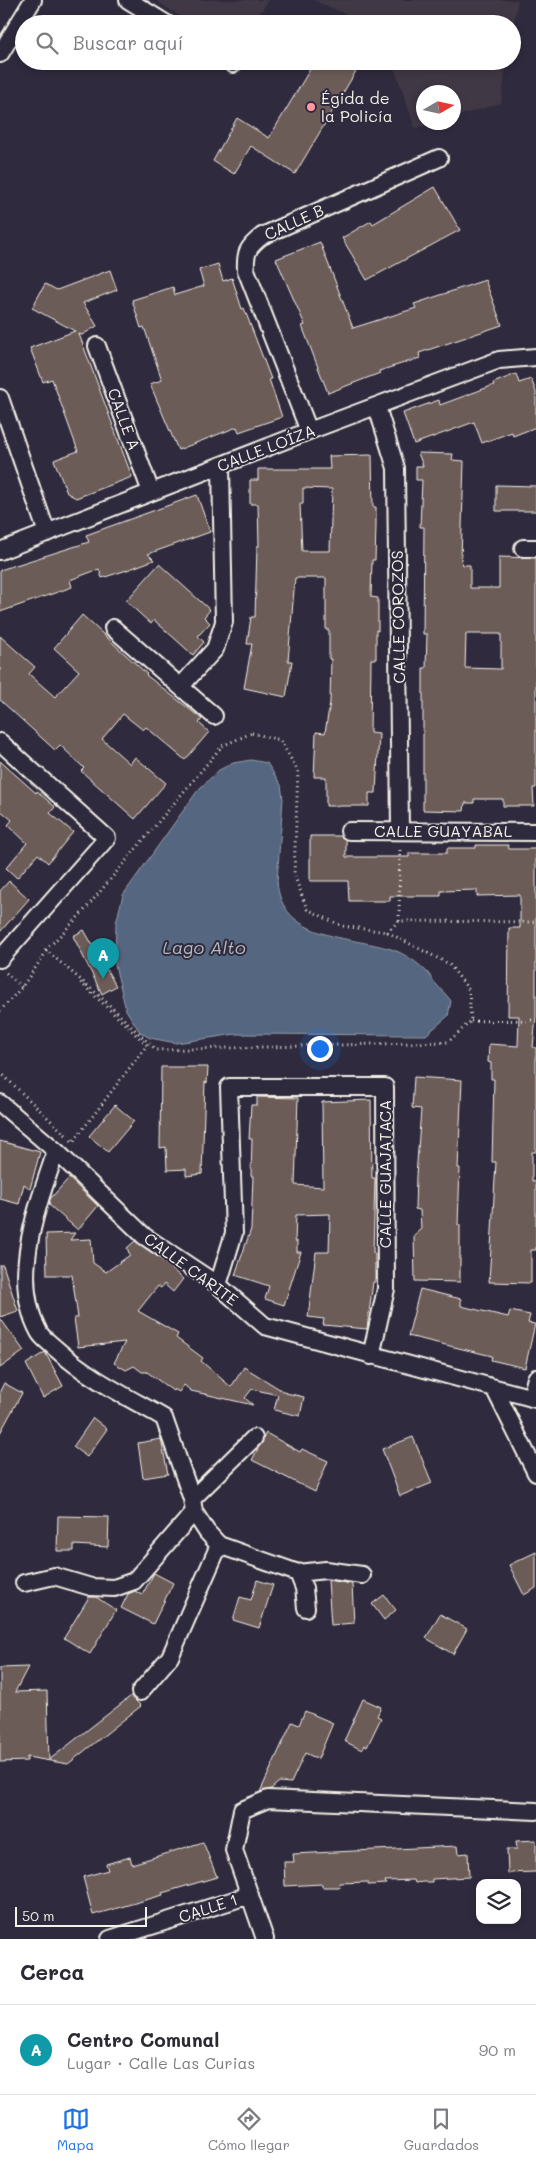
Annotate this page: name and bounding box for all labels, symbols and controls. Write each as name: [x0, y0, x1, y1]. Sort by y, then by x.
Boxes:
search box: [15, 15, 521, 70]
icon: search: [33, 29, 61, 57]
text: Buscar aquí: [73, 30, 183, 55]
north arrow: [416, 85, 461, 130]
place label: Égida de la Policía: [321, 87, 393, 126]
marker: Égida de la Policía: [305, 101, 317, 113]
street label: CALLE B: [261, 199, 327, 244]
street label: CALLE A: [104, 385, 145, 453]
street label: CALLE LOÍZA: [214, 419, 318, 476]
street label: CALLE COROZOS: [386, 550, 409, 684]
street label: CALLE GUAYABAL: [374, 820, 513, 841]
water label: Lago Alto: [162, 935, 246, 959]
pin: A: [87, 938, 119, 979]
your location: [307, 1036, 333, 1062]
street label: CALLE GUAJATACA: [374, 1100, 395, 1248]
street label: CALLE CARITE: [140, 1227, 243, 1310]
map controls: [476, 1879, 521, 1924]
button: layers: [476, 1879, 521, 1924]
street label: CALLE 1: [176, 1888, 240, 1927]
scale bar: [15, 1904, 148, 1927]
text: 50 m: [22, 1906, 54, 1925]
text: Cerca: [20, 1958, 85, 1985]
text: Centro Comunal: [67, 2027, 219, 2052]
text: A: [30, 2039, 42, 2060]
text: 90 m: [479, 2039, 516, 2060]
text: Lugar · Calle Las Curias: [67, 2052, 255, 2073]
tab: Mapa: [57, 2105, 94, 2154]
tab: Cómo llegar: [208, 2105, 290, 2154]
tab: Guardados: [404, 2105, 479, 2154]

